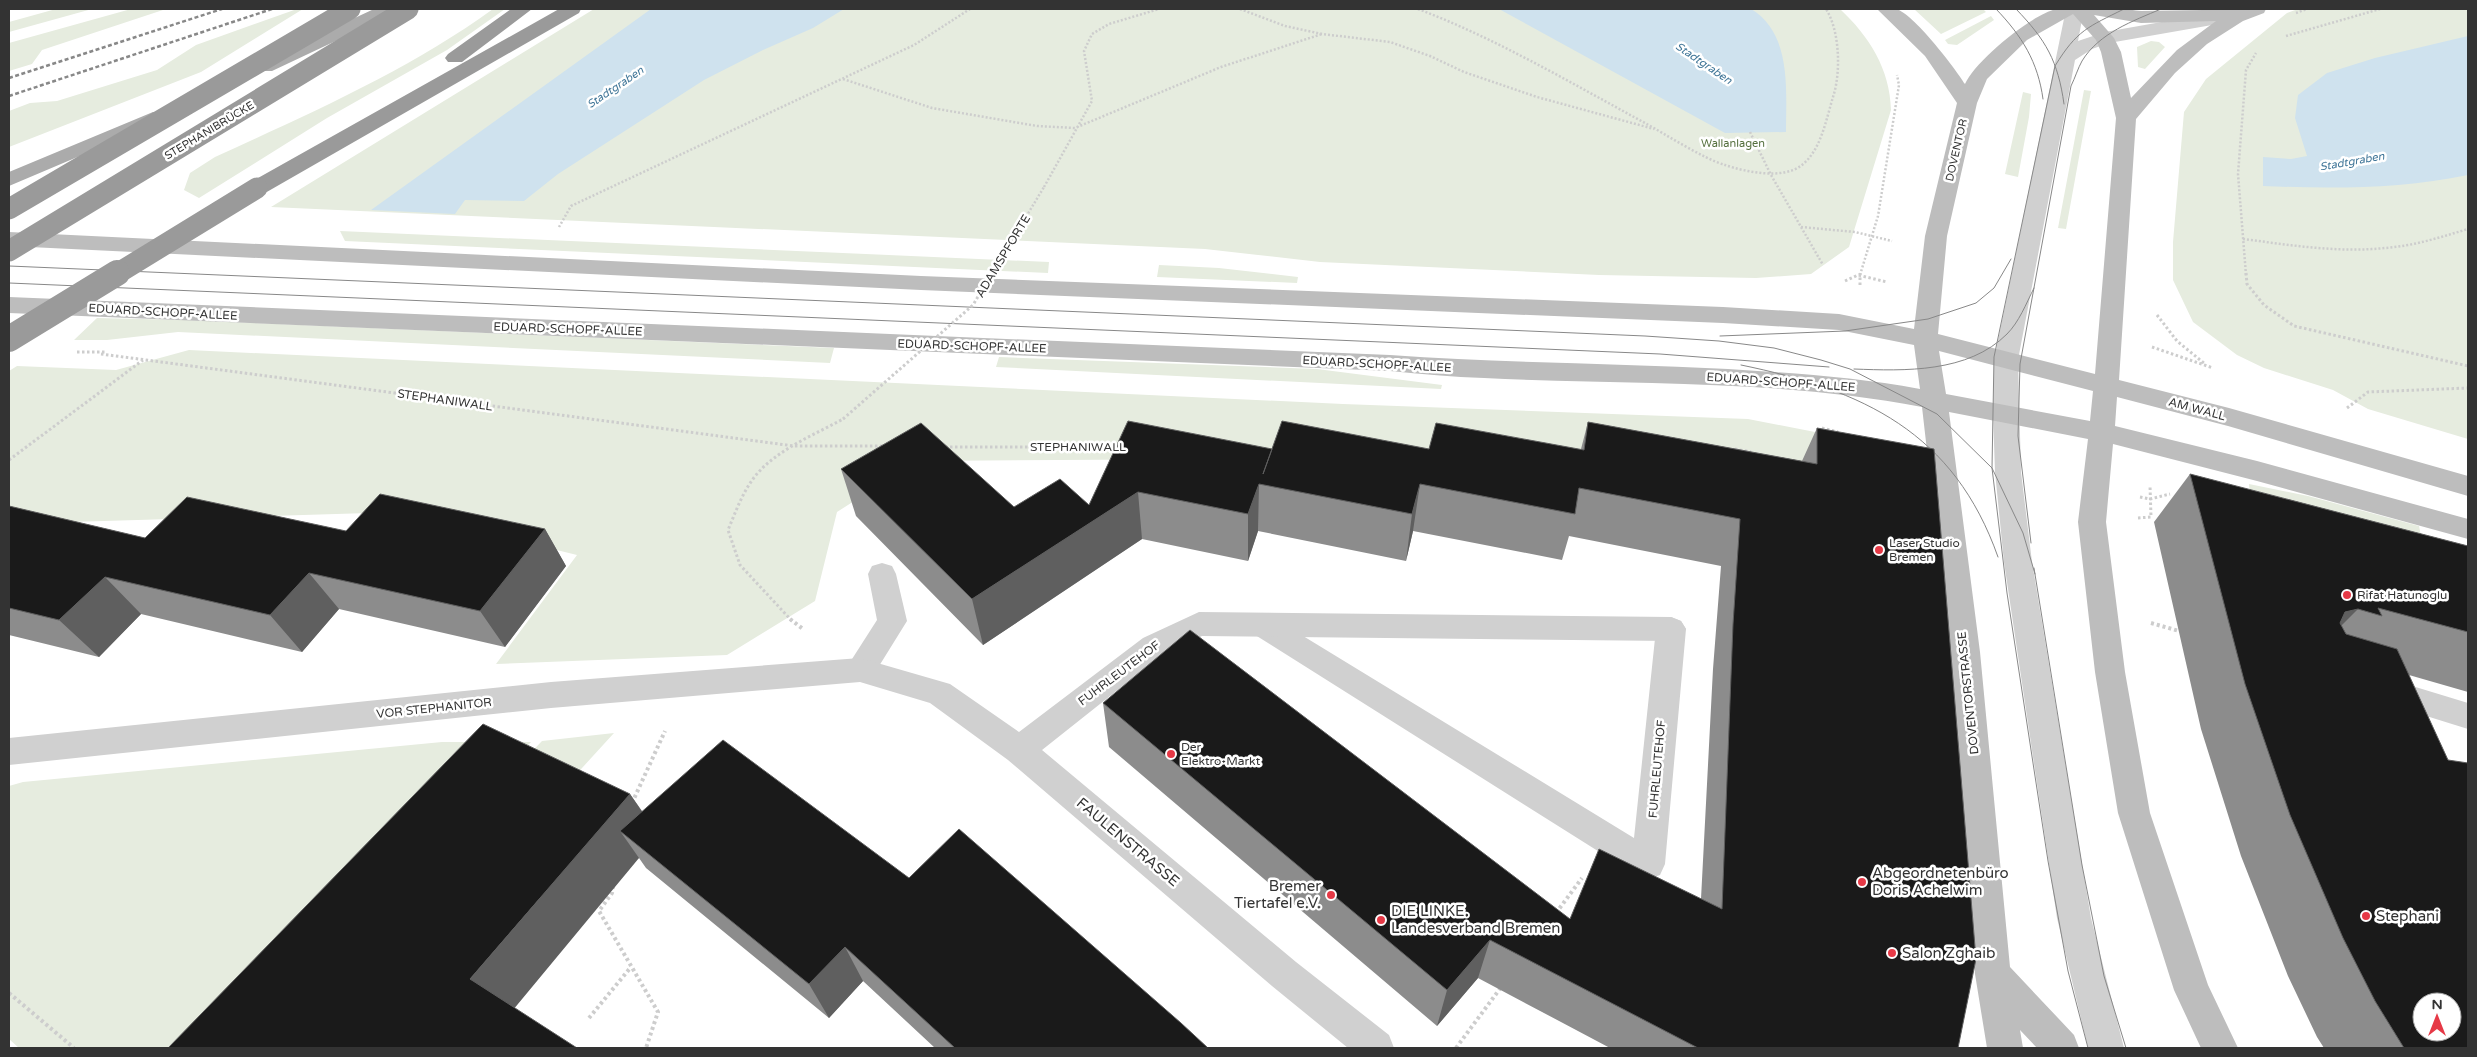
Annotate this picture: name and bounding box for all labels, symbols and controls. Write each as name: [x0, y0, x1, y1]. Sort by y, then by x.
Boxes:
water label: Stadtgraben: [1673, 40, 1735, 87]
water label: Stadtgraben: [585, 64, 646, 111]
street label: STEPHANIBRÜCKE: [162, 99, 256, 162]
street label: DOVENTOR: [1943, 117, 1970, 183]
park label: Wallanlagen: [1701, 137, 1765, 150]
water label: Stadtgraben: [2319, 149, 2386, 174]
street label: ADAMSPFORTE: [973, 212, 1033, 300]
street label: EDUARD-SCHOPF-ALLEE: [88, 301, 238, 323]
street label: EDUARD-SCHOPF-ALLEE: [493, 319, 643, 339]
street label: EDUARD-SCHOPF-ALLEE: [897, 336, 1047, 356]
street label: EDUARD-SCHOPF-ALLEE: [1302, 353, 1452, 375]
street label: EDUARD-SCHOPF-ALLEE: [1706, 370, 1856, 394]
street label: STEPHANIWALL: [397, 386, 494, 414]
street label: AM WALL: [2167, 395, 2227, 423]
street label: STEPHANIWALL: [1030, 440, 1126, 454]
place label: Laser Studio Bremen: [1889, 536, 1960, 564]
marker: Laser Studio Bremen: [1873, 544, 1885, 556]
place label: Rifat Hatunoglu: [2357, 588, 2447, 602]
marker: Rifat Hatunoglu: [2341, 589, 2353, 601]
street label: DOVENTORSTRASSE: [1955, 630, 1981, 755]
street label: FUHRLEUTEHOF: [1075, 638, 1163, 708]
street label: VOR STEPHANITOR: [376, 695, 492, 721]
street label: FUHRLEUTEHOF: [1646, 719, 1668, 819]
place label: Der Elektro-Markt: [1181, 740, 1261, 768]
marker: Der Elektro-Markt: [1165, 748, 1177, 760]
street label: FAULENSTRASSE: [1073, 794, 1183, 890]
place label: Abgeordnetenbüro Doris Achelwim: [1872, 864, 2009, 899]
marker: Abgeordnetenbüro Doris Achelwim: [1856, 876, 1868, 888]
place label: Bremer Tiertafel e.V.: [1234, 877, 1321, 912]
marker: Bremer Tiertafel e.V.: [1325, 889, 1337, 901]
place label: DIE LINKE. Landesverband Bremen: [1391, 902, 1560, 937]
place label: Stephani: [2376, 907, 2439, 925]
marker: Stephani: [2360, 910, 2372, 922]
marker: DIE LINKE. Landesverband Bremen: [1375, 914, 1387, 926]
place label: Salon Zghaib: [1902, 944, 1995, 962]
marker: Salon Zghaib: [1886, 947, 1898, 959]
north arrow: [2412, 992, 2462, 1042]
text: N: [2431, 996, 2443, 1013]

